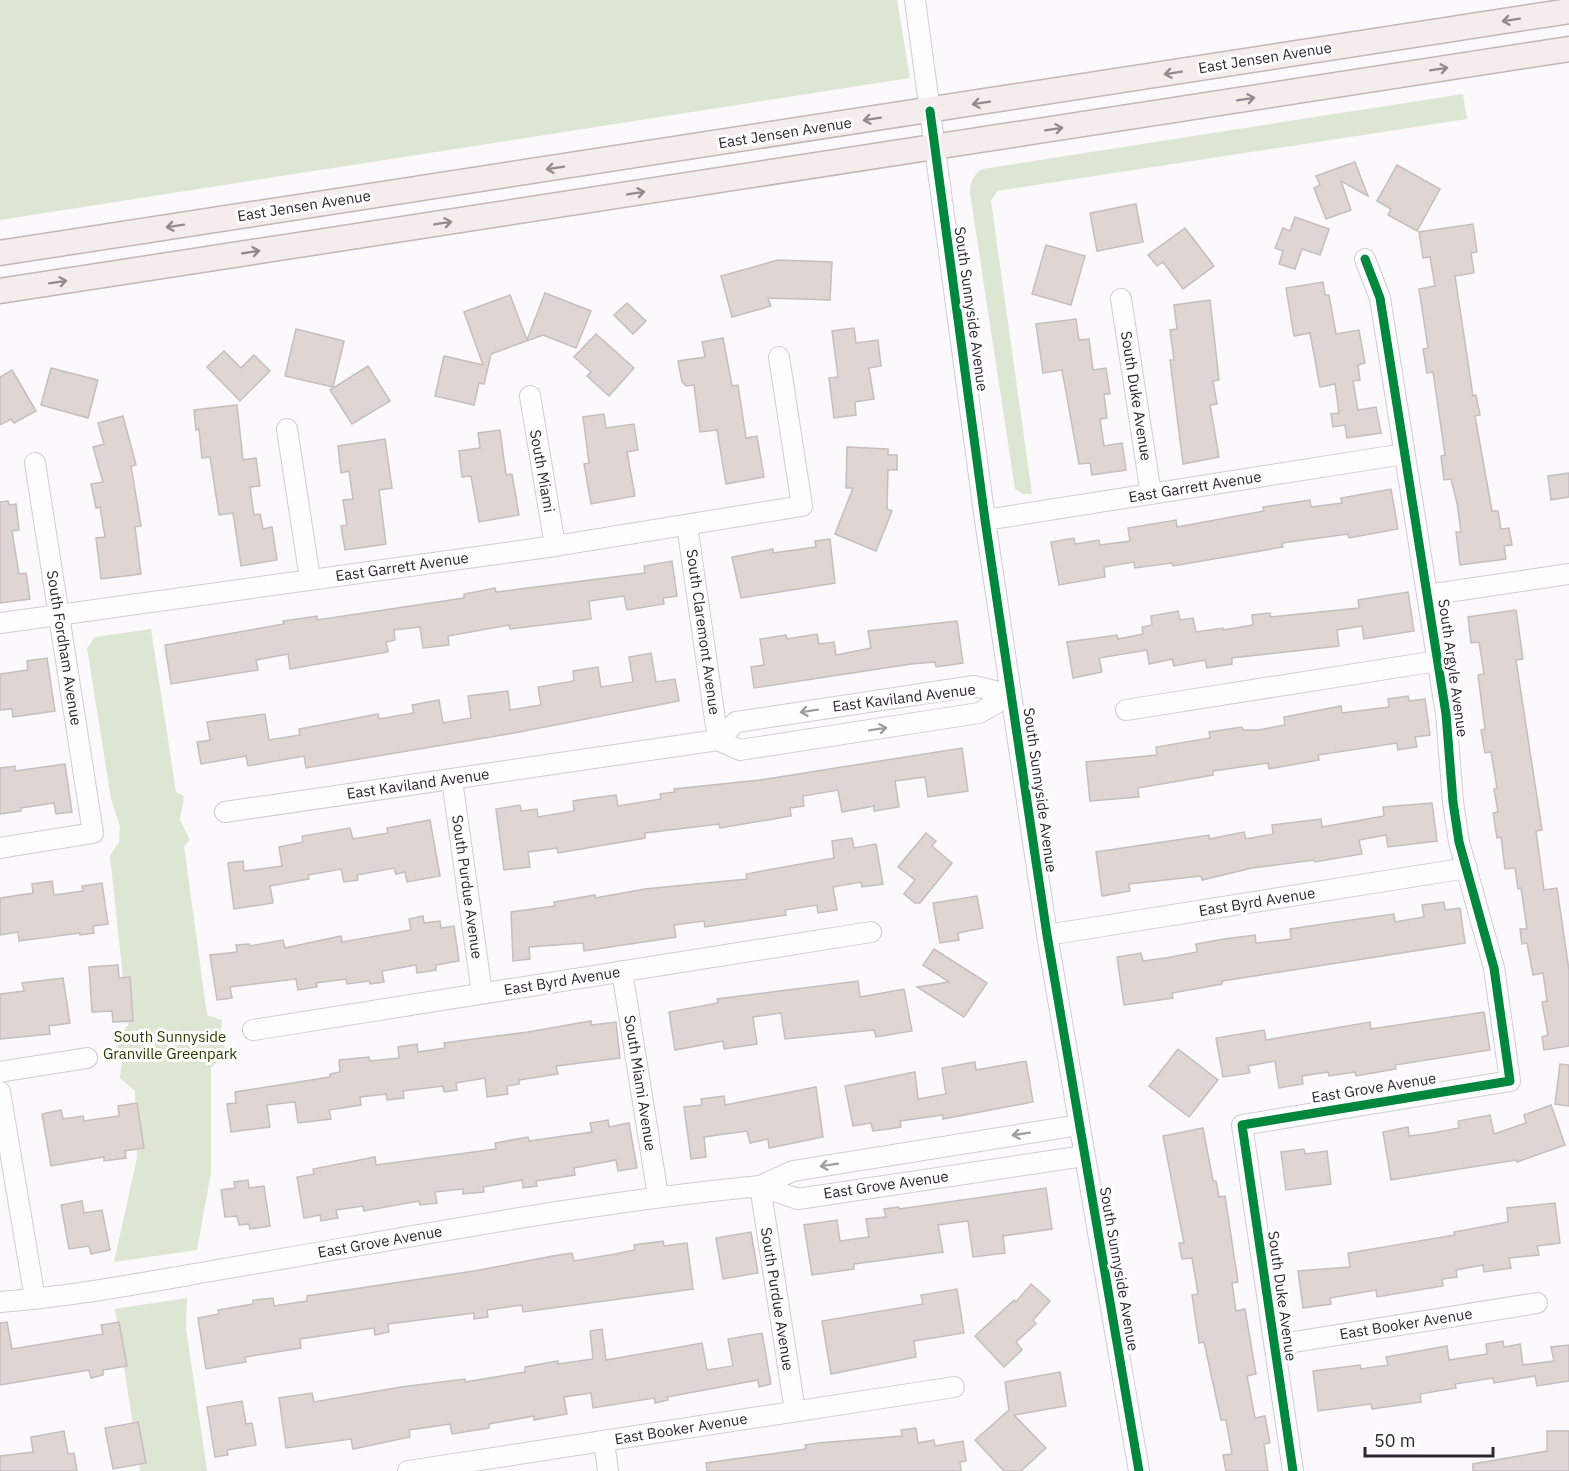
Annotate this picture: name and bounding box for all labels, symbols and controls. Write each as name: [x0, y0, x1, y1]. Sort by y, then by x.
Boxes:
one-way arrow: [1502, 15, 1522, 26]
street label: East Jensen Avenue: [1197, 38, 1333, 77]
one-way arrow: [1429, 64, 1448, 75]
one-way arrow: [1164, 67, 1184, 78]
one-way arrow: [1236, 93, 1256, 104]
one-way arrow: [971, 97, 991, 108]
street label: East Jensen Avenue: [717, 113, 853, 152]
one-way arrow: [863, 114, 883, 125]
one-way arrow: [1043, 123, 1063, 134]
one-way arrow: [545, 163, 565, 174]
street label: East Jensen Avenue: [236, 186, 372, 225]
one-way arrow: [626, 187, 645, 198]
one-way arrow: [433, 217, 453, 228]
one-way arrow: [166, 221, 186, 232]
street label: South Sunnyside Avenue: [951, 225, 992, 393]
one-way arrow: [240, 247, 260, 258]
one-way arrow: [47, 276, 67, 287]
street label: South Duke Avenue: [1117, 330, 1156, 462]
street label: South Miami: [526, 428, 559, 514]
street label: East Garrett Avenue: [1127, 467, 1263, 506]
street label: East Garrett Avenue: [334, 548, 470, 585]
street label: South Claremont Avenue: [682, 548, 725, 716]
street label: South Fordham Avenue: [43, 569, 86, 727]
street label: South Argyle Avenue: [1434, 598, 1473, 738]
street label: East Kaviland Avenue: [831, 679, 977, 716]
one-way arrow: [800, 705, 819, 716]
street label: South Sunnyside Avenue: [1020, 706, 1061, 874]
one-way arrow: [868, 723, 887, 734]
street label: East Kaviland Avenue: [345, 764, 491, 803]
street label: South Purdue Avenue: [448, 814, 487, 960]
street label: East Byrd Avenue: [1197, 883, 1317, 920]
street label: East Byrd Avenue: [502, 962, 622, 999]
street label: South Miami Avenue: [620, 1014, 661, 1152]
park label: South Sunnyside Granville Greenpark: [103, 1027, 237, 1063]
street label: East Grove Avenue: [1310, 1068, 1438, 1107]
one-way arrow: [1012, 1129, 1032, 1140]
one-way arrow: [819, 1159, 839, 1170]
street label: East Grove Avenue: [822, 1166, 950, 1203]
street label: South Sunnyside Avenue: [1096, 1185, 1143, 1352]
street label: East Grove Avenue: [316, 1221, 444, 1262]
street label: South Purdue Avenue: [757, 1226, 798, 1372]
street label: South Duke Avenue: [1264, 1230, 1301, 1362]
street label: East Booker Avenue: [1338, 1304, 1474, 1343]
street label: East Booker Avenue: [613, 1409, 749, 1448]
scale bar: [1365, 1420, 1492, 1458]
text: 50 m: [1374, 1429, 1416, 1452]

